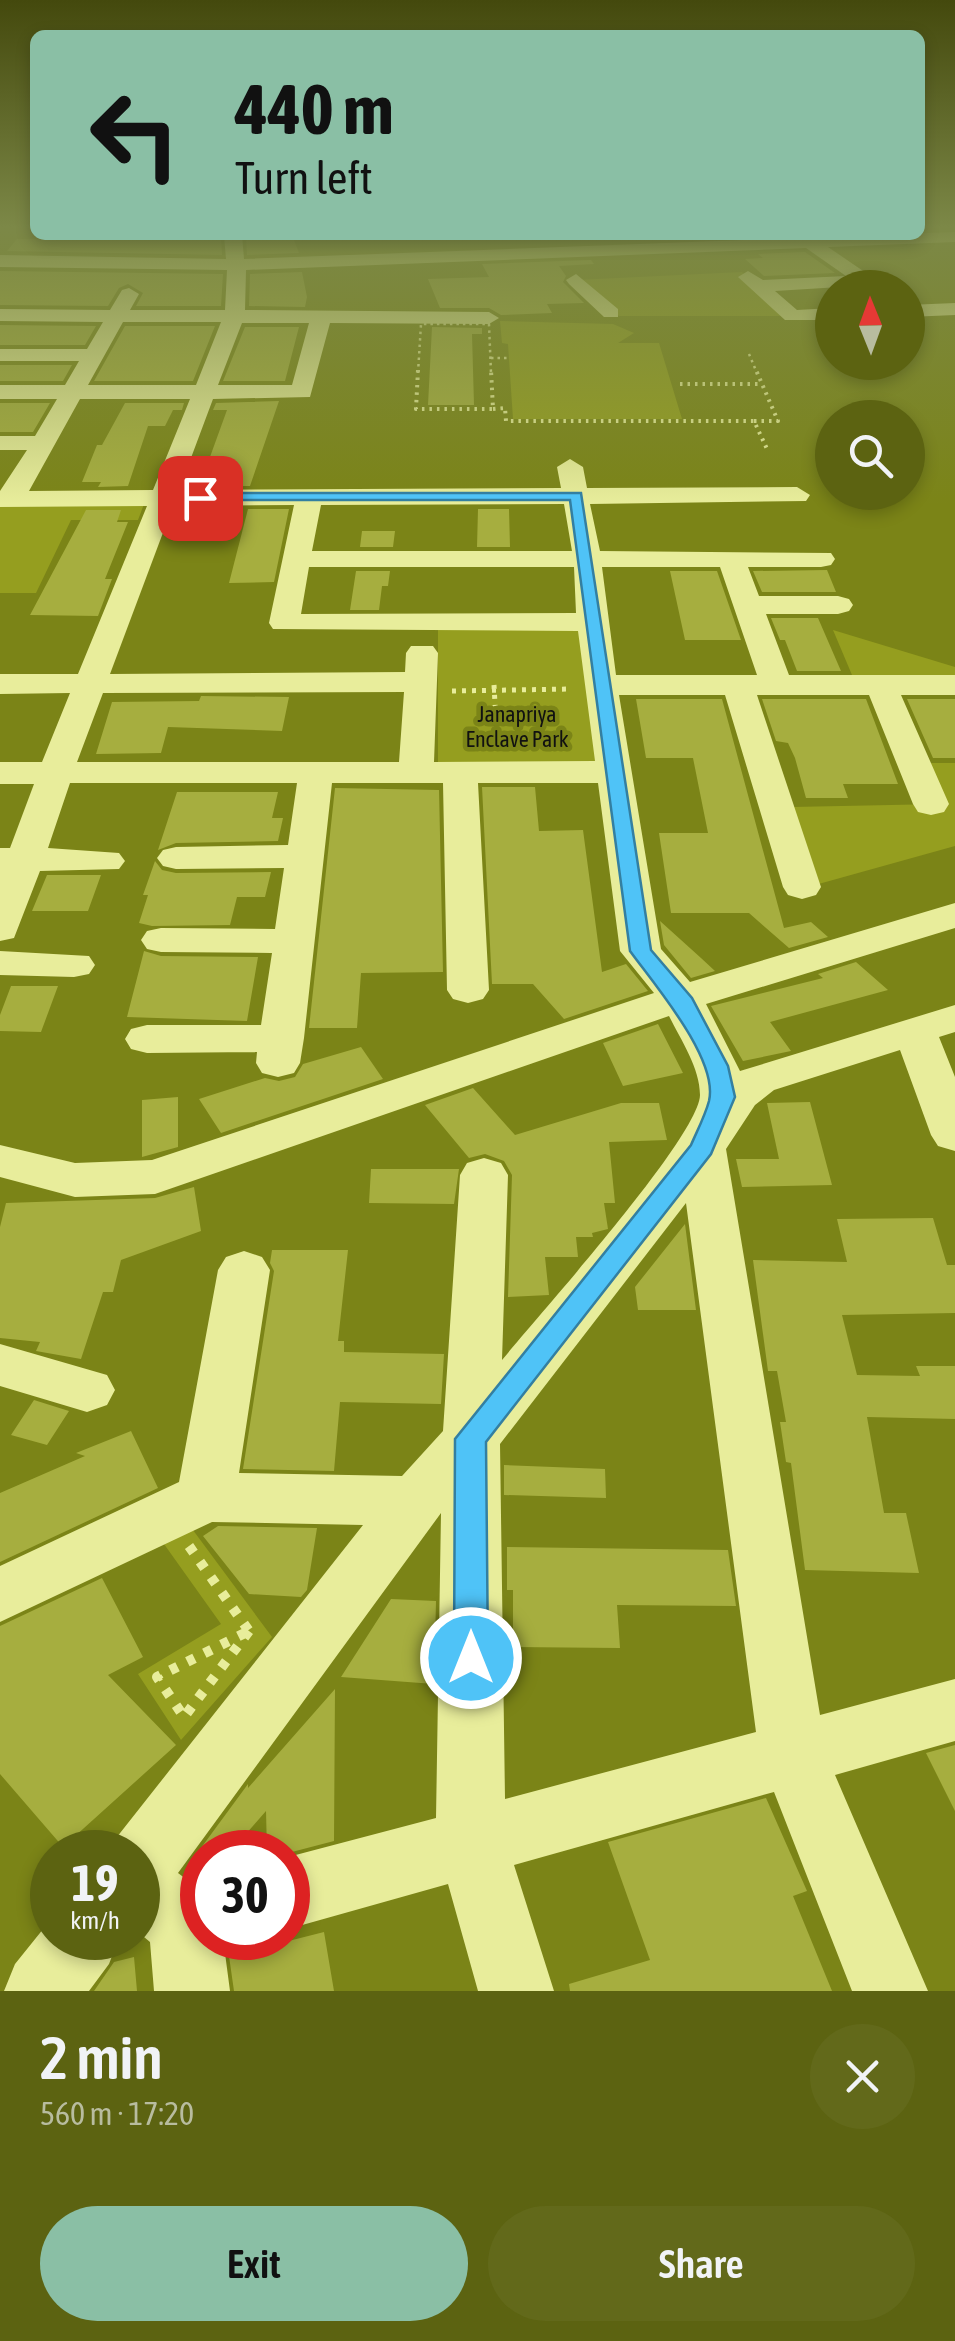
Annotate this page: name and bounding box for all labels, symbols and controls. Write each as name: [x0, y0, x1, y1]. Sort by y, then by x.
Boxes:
text: 440 m: [235, 69, 394, 149]
icon: left: [70, 70, 200, 200]
text: Turn left: [235, 152, 373, 204]
north arrow: [815, 270, 925, 380]
map controls: [815, 270, 925, 510]
button: search: [815, 400, 925, 510]
pin: [158, 456, 243, 541]
icon: arrive: [173, 471, 228, 526]
park label: Janapriya Enclave Park: [466, 701, 569, 752]
position arrow: [419, 1606, 523, 1710]
speed limit sign: 30: [180, 1830, 310, 1960]
text: 19: [71, 1854, 118, 1912]
text: km/h: [70, 1906, 120, 1934]
text: 2 min: [40, 2023, 163, 2092]
button: close: [810, 2024, 915, 2129]
text: 560 m · 17:20: [40, 2095, 194, 2132]
button: Exit: [40, 2206, 468, 2321]
button: Share: [488, 2206, 915, 2321]

